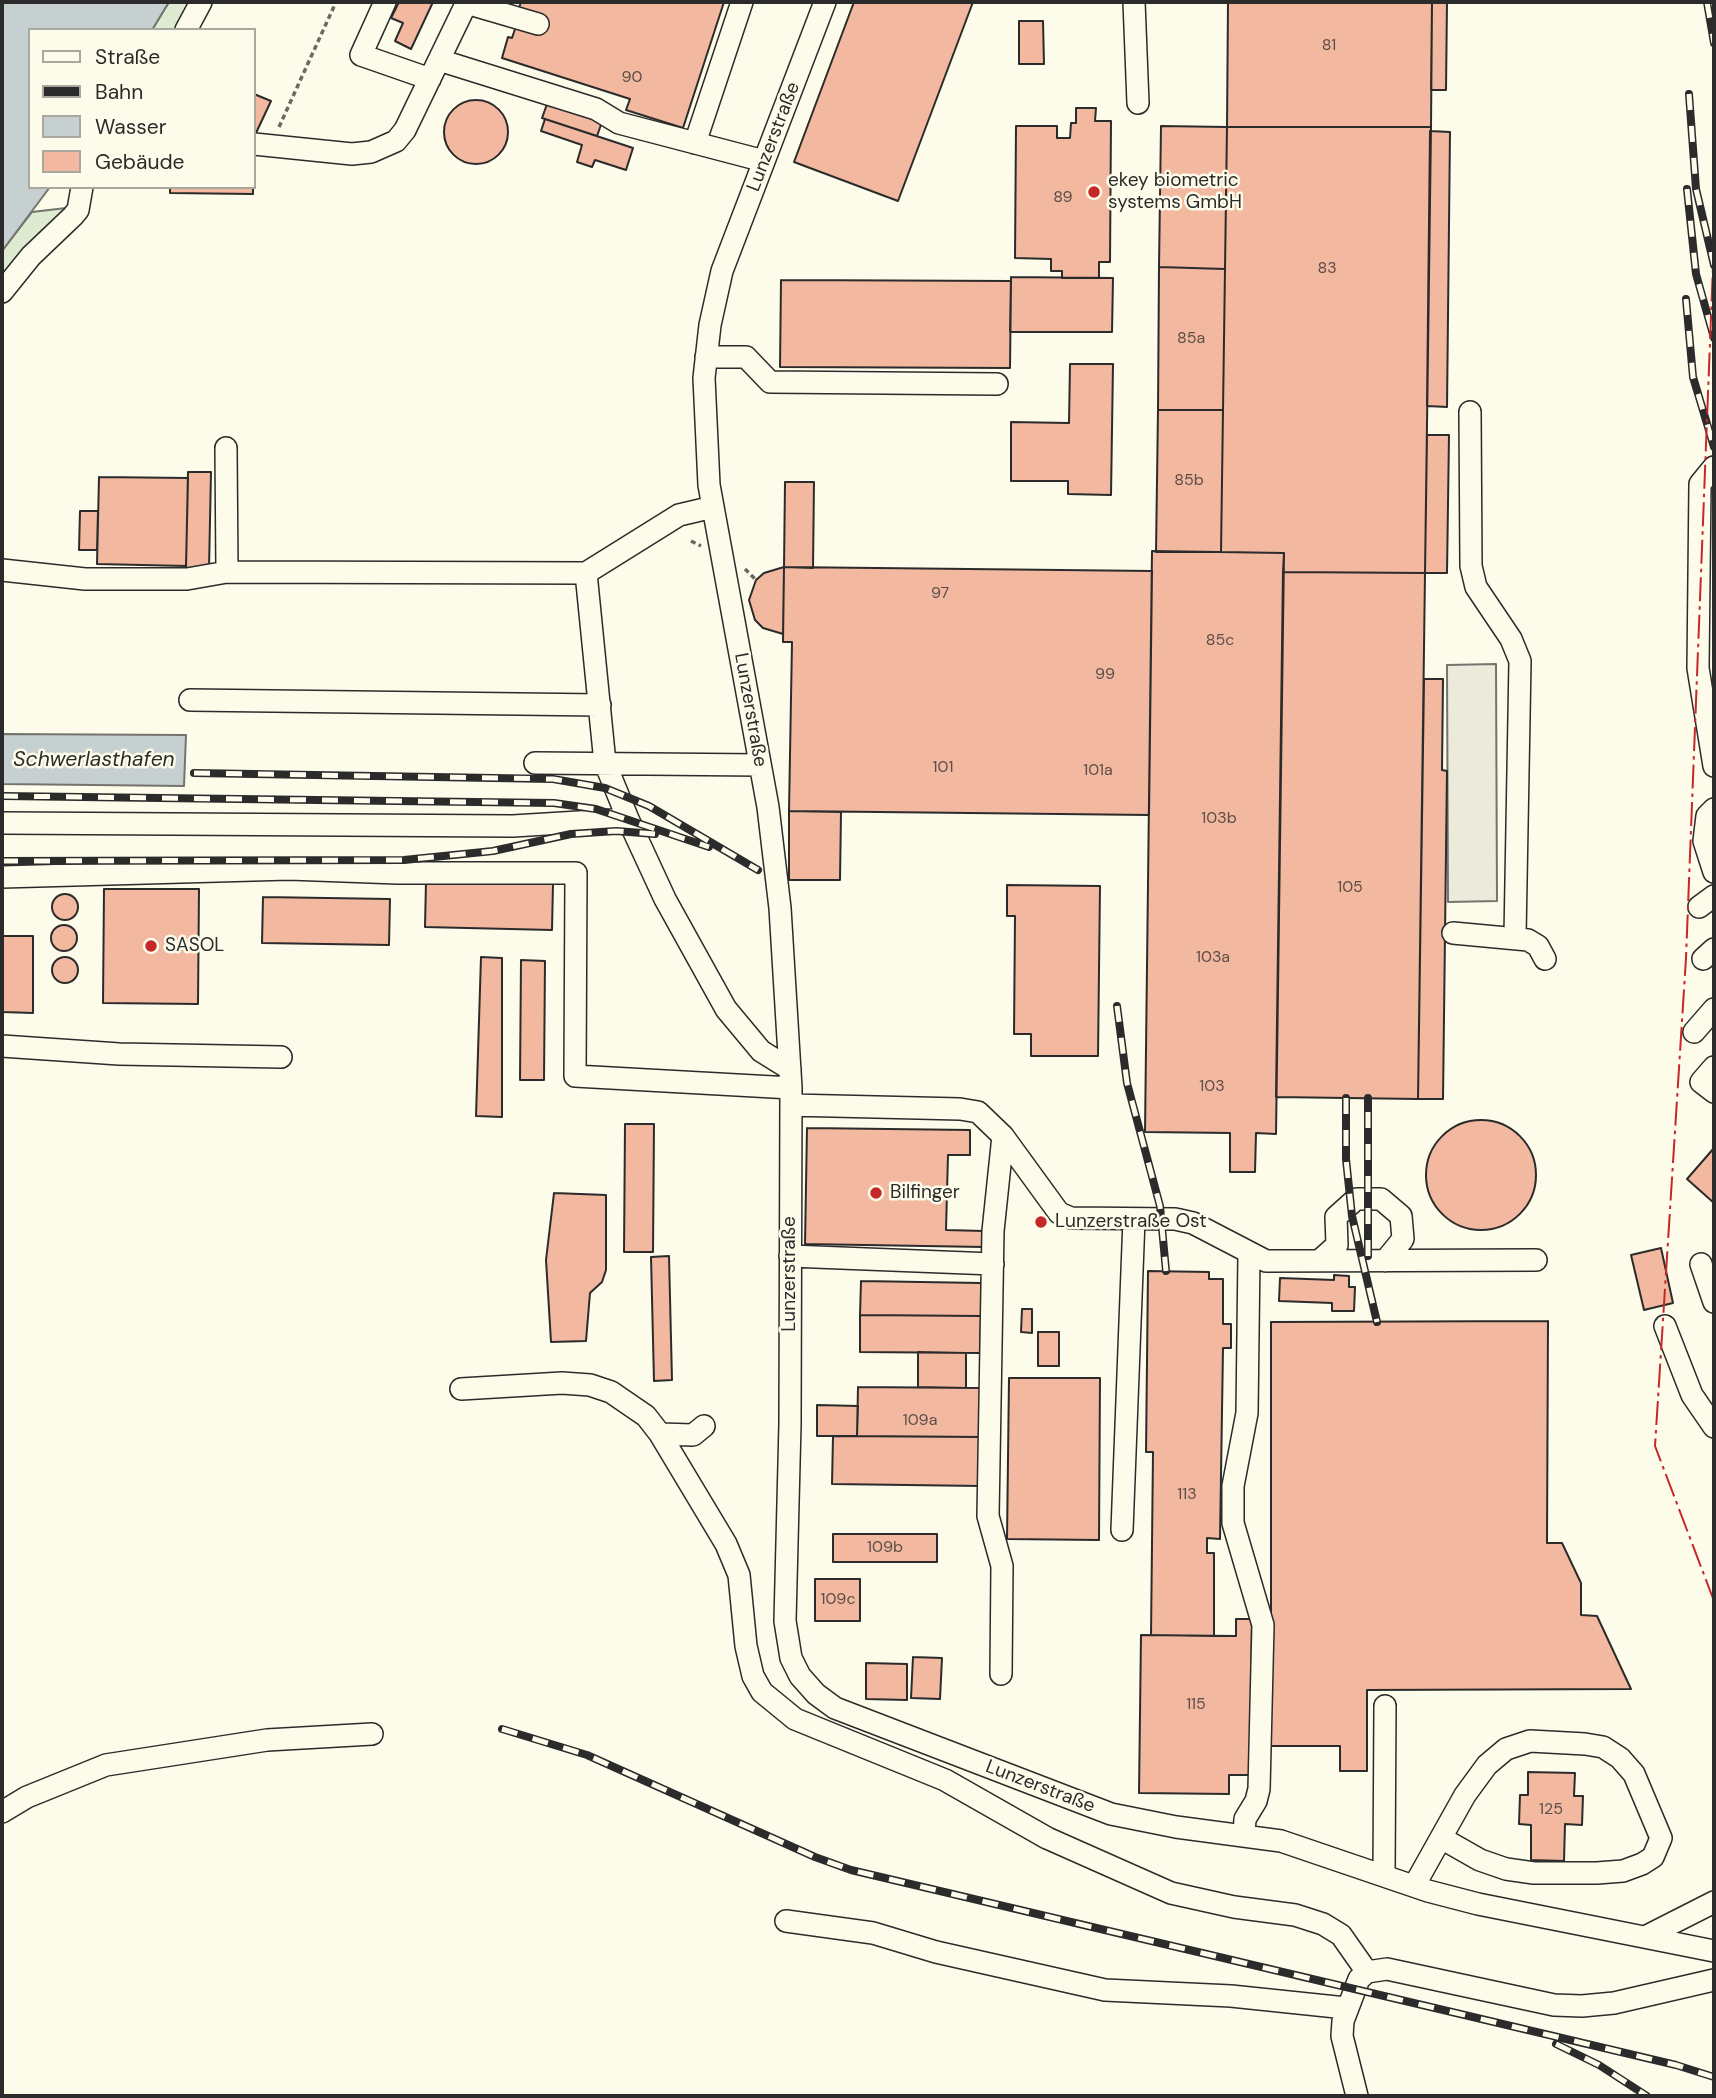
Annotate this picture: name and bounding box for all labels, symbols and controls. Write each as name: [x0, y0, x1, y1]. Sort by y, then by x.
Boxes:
legend: [28, 28, 256, 189]
house number: 81: [1322, 36, 1336, 56]
text: Straße: [95, 43, 160, 71]
house number: 90: [622, 68, 642, 88]
text: Bahn: [95, 78, 143, 106]
street label: Lunzerstraße: [743, 79, 805, 195]
text: Wasser: [95, 113, 167, 141]
text: Gebäude: [95, 148, 185, 176]
place label: ekey biometric systems GmbH: [1108, 170, 1242, 214]
marker: ekey biometric systems GmbH: [1086, 184, 1102, 200]
house number: 89: [1053, 188, 1073, 208]
house number: 83: [1317, 259, 1337, 279]
house number: 85a: [1177, 329, 1205, 349]
house number: 85b: [1174, 471, 1204, 491]
house number: 97: [931, 584, 949, 604]
house number: 85c: [1206, 631, 1234, 651]
street label: Lunzerstraße: [729, 651, 771, 769]
house number: 99: [1095, 665, 1115, 685]
water label: Schwerlasthafen: [13, 747, 175, 773]
house number: 101: [933, 758, 953, 778]
house number: 101a: [1083, 761, 1113, 781]
house number: 103b: [1201, 809, 1237, 829]
house number: 105: [1337, 878, 1363, 898]
place label: SASOL: [165, 935, 224, 957]
marker: SASOL: [143, 938, 159, 954]
house number: 103a: [1196, 948, 1230, 968]
house number: 103: [1199, 1077, 1225, 1097]
place label: Bilfinger: [890, 1182, 960, 1204]
marker: Bilfinger: [868, 1185, 884, 1201]
place label: Lunzerstraße Ost: [1055, 1211, 1207, 1233]
marker: Lunzerstraße Ost: [1033, 1214, 1049, 1230]
street label: Lunzerstraße: [779, 1216, 801, 1332]
house number: 109a: [903, 1411, 937, 1431]
house number: 113: [1177, 1485, 1197, 1505]
house number: 109b: [867, 1538, 903, 1558]
house number: 109c: [820, 1590, 856, 1610]
house number: 115: [1186, 1695, 1206, 1715]
street label: Lunzerstraße: [982, 1756, 1098, 1818]
house number: 125: [1539, 1800, 1563, 1820]

